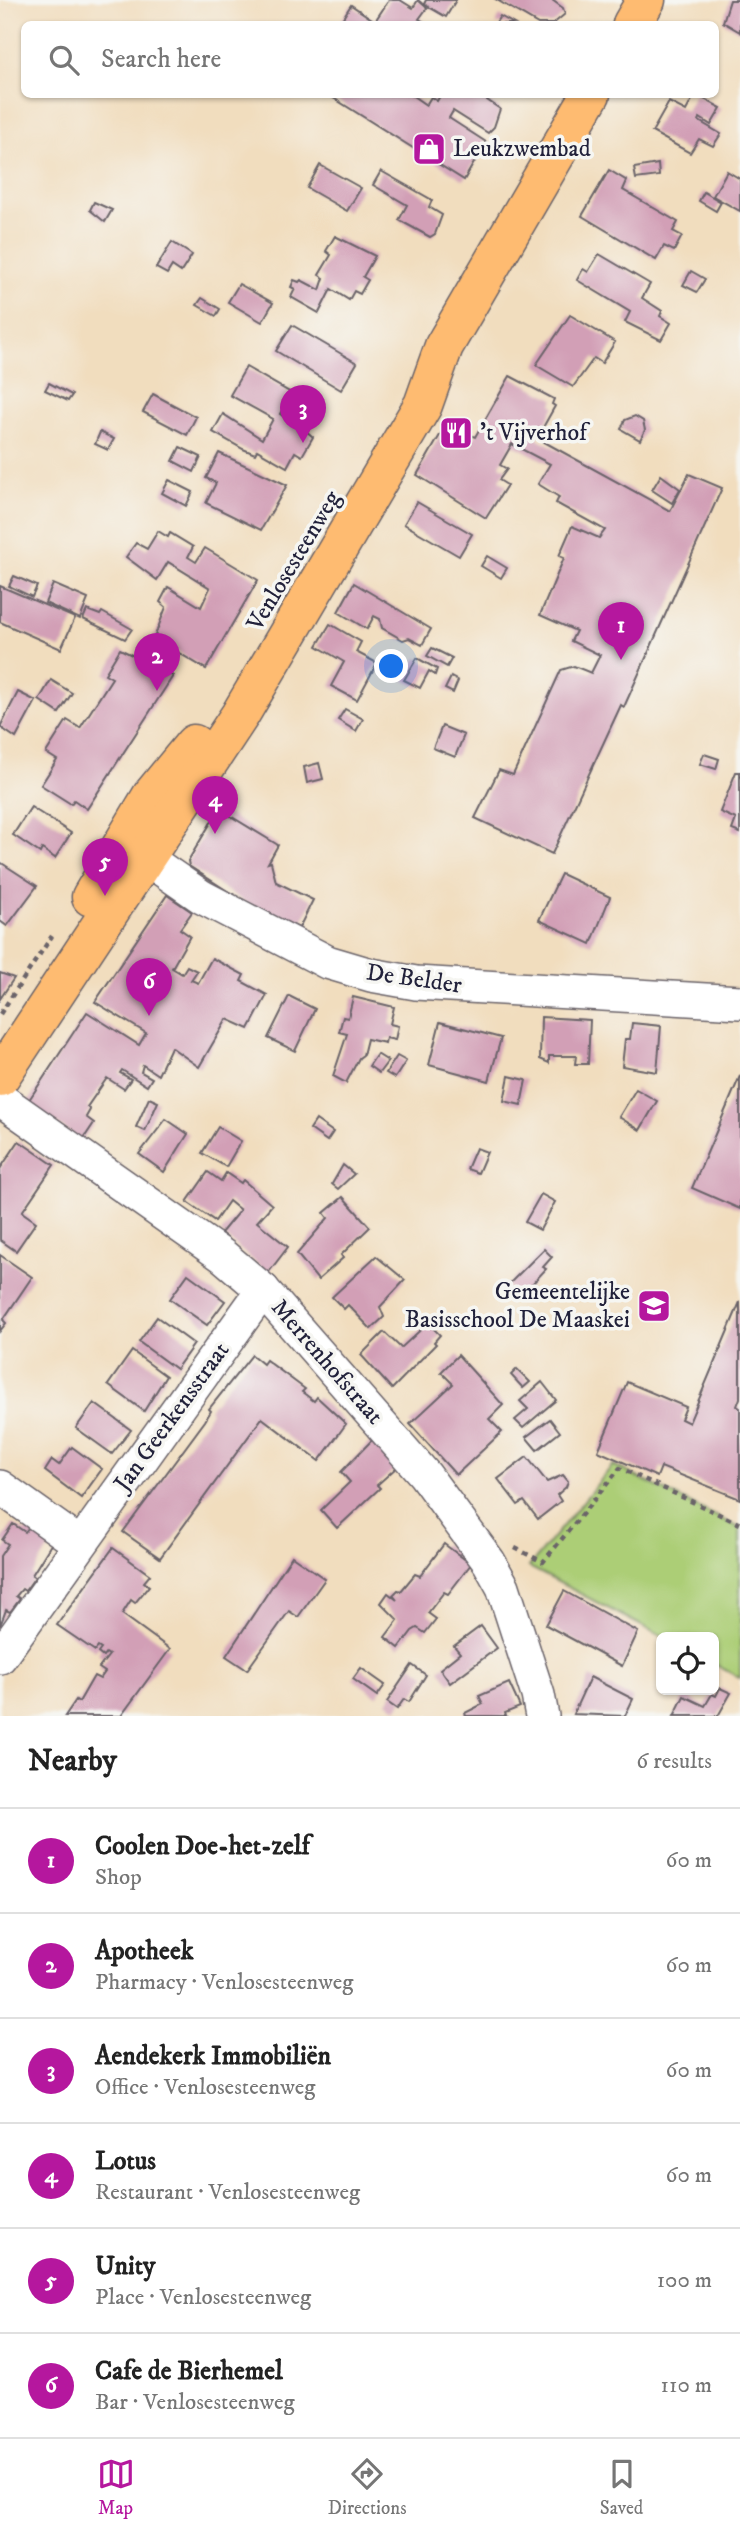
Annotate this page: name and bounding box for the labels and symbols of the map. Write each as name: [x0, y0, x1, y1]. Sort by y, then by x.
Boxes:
shop icon: Leukzwembad: [410, 130, 448, 168]
place label: Leukzwembad: [453, 134, 591, 164]
pin: 3: [280, 385, 326, 443]
restaurant icon: 't Vijverhof: [437, 414, 475, 452]
place label: 't Vijverhof: [480, 418, 590, 448]
street label: Venlosesteenweg: [240, 485, 348, 637]
pin: 1: [598, 602, 644, 660]
pin: 2: [134, 633, 180, 691]
your location: [374, 649, 408, 683]
pin: 4: [192, 776, 238, 834]
pin: 5: [82, 838, 128, 896]
street label: De Belder: [364, 957, 464, 1001]
pin: 6: [126, 958, 172, 1016]
place label: Gemeentelijke Basisschool De Maaskei: [405, 1277, 630, 1335]
school or university icon: Gemeentelijke Basisschool De Maaskei: [635, 1287, 673, 1325]
street label: Merrenhofstraat: [264, 1293, 390, 1431]
street label: Jan Geerkensstraat: [107, 1336, 236, 1499]

